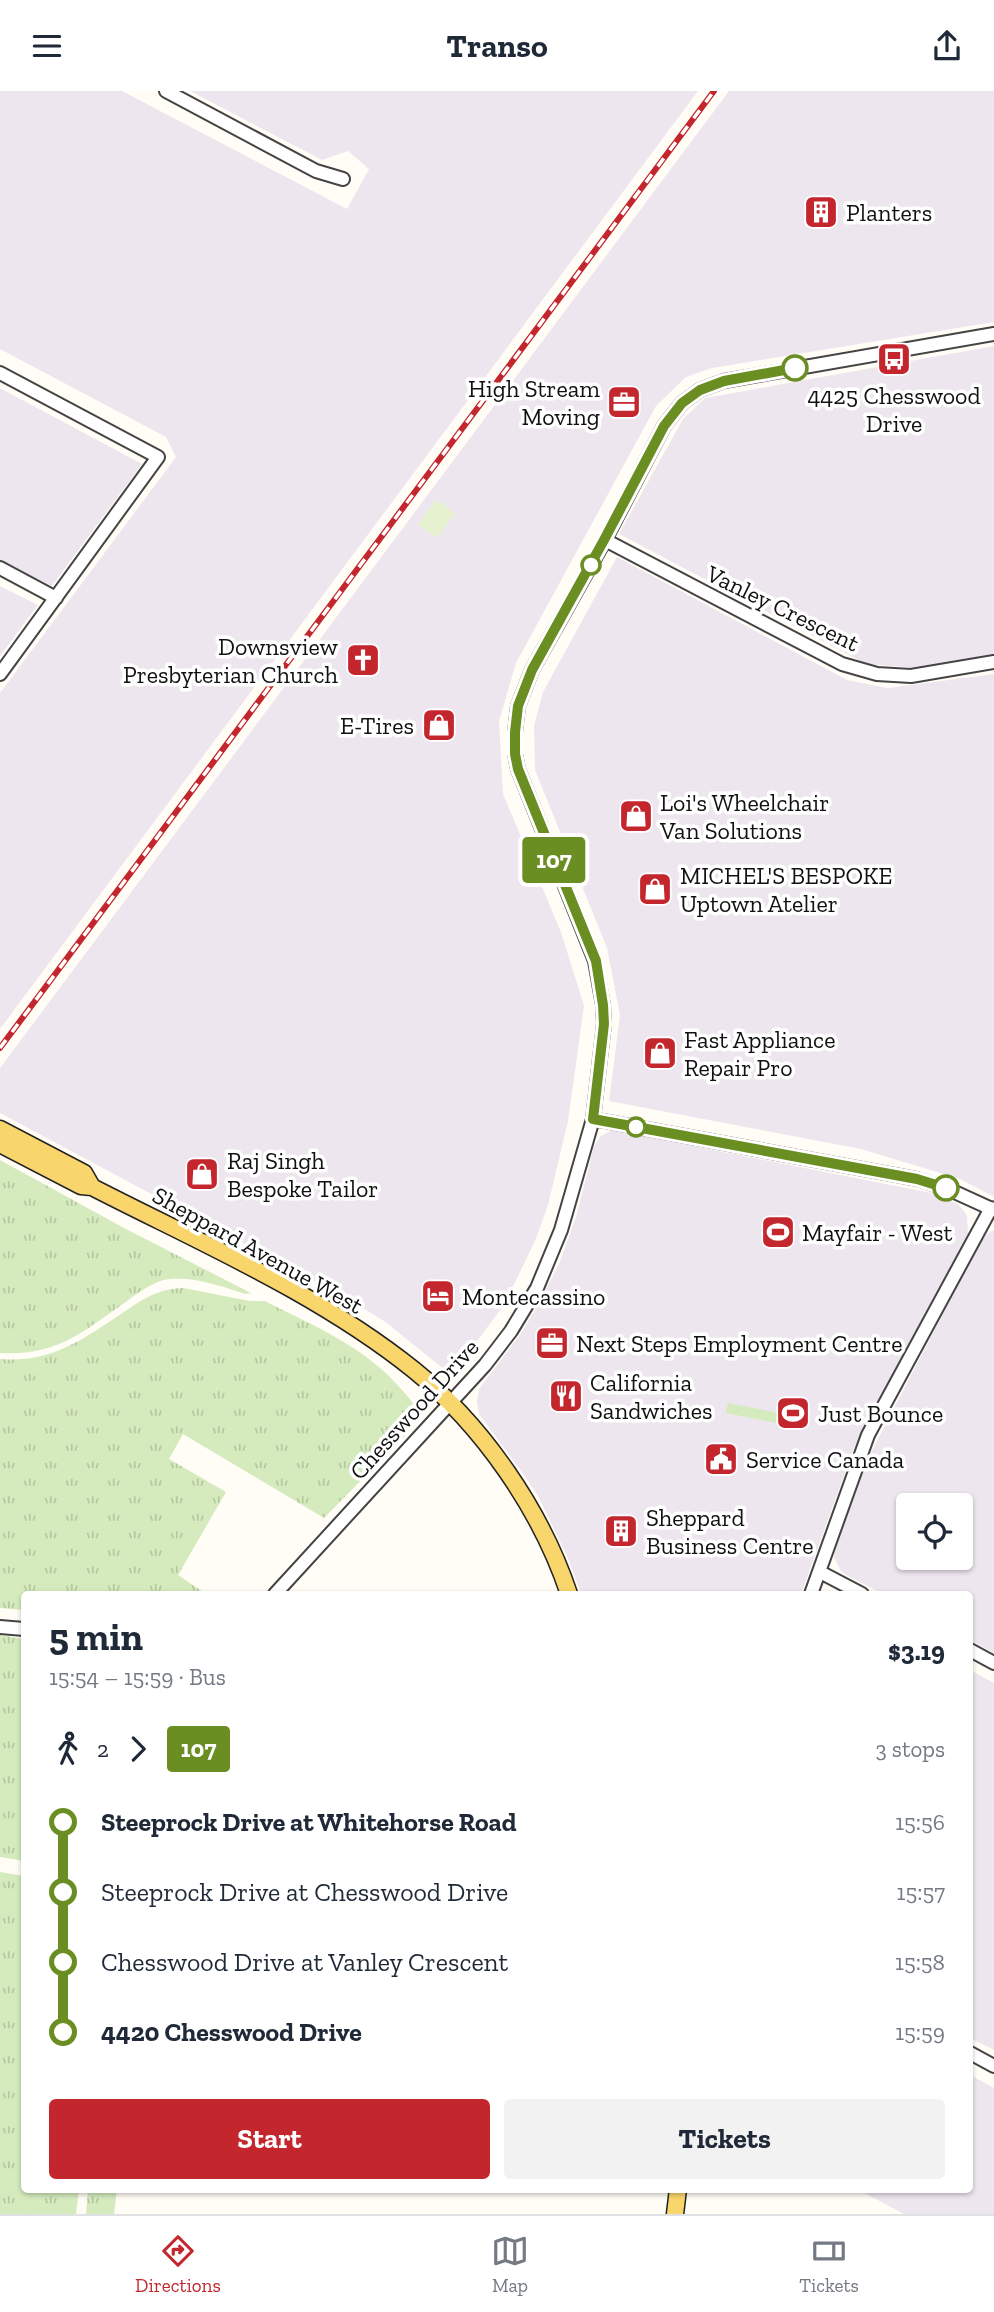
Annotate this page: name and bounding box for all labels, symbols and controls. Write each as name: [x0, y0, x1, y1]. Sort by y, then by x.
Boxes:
icon: menu: [28, 27, 66, 65]
text: Transo: [446, 27, 548, 65]
icon: share: [928, 27, 966, 65]
building icon: Planters: [802, 193, 840, 231]
place label: Planters: [846, 198, 932, 227]
bus stop icon: 4425 Chesswood Drive: [875, 340, 913, 378]
unlabelled marker: [782, 355, 808, 381]
place label: High Stream Moving: [468, 374, 600, 431]
place label: 4425 Chesswood Drive: [807, 381, 981, 438]
office icon: High Stream Moving: [605, 383, 643, 421]
unlabelled marker: [581, 555, 601, 575]
street label: Vanley Crescent: [701, 558, 864, 657]
place label: Downsview Presbyterian Church: [123, 632, 339, 689]
church icon: Downsview Presbyterian Church: [344, 641, 382, 679]
shop icon: E-Tires: [420, 706, 458, 744]
place label: E-Tires: [340, 711, 414, 740]
place label: Loi's Wheelchair Van Solutions: [659, 788, 829, 845]
shop icon: Loi's Wheelchair Van Solutions: [617, 797, 655, 835]
line badge: 107: [514, 837, 594, 883]
text: 107: [536, 845, 572, 874]
place label: MICHEL'S BESPOKE Uptown Atelier: [680, 861, 892, 918]
shop icon: MICHEL'S BESPOKE Uptown Atelier: [636, 870, 674, 908]
place label: Fast Appliance Repair Pro: [684, 1025, 835, 1082]
shop icon: Fast Appliance Repair Pro: [641, 1034, 679, 1072]
unlabelled marker: [626, 1117, 646, 1137]
place label: Raj Singh Bespoke Tailor: [227, 1146, 378, 1203]
shop icon: Raj Singh Bespoke Tailor: [183, 1155, 221, 1193]
unlabelled marker: [933, 1175, 959, 1201]
street label: Sheppard Avenue West: [148, 1180, 368, 1320]
sports icon: Mayfair - West: [759, 1213, 797, 1251]
place label: Mayfair - West: [802, 1218, 953, 1247]
hotel icon: Montecassino: [419, 1277, 457, 1315]
place label: Montecassino: [462, 1282, 605, 1311]
office icon: Next Steps Employment Centre: [533, 1324, 571, 1362]
place label: Next Steps Employment Centre: [576, 1329, 903, 1358]
street label: Chesswood Drive: [343, 1333, 485, 1485]
place label: California Sandwiches: [590, 1368, 713, 1425]
restaurant icon: California Sandwiches: [547, 1377, 585, 1415]
sports icon: Just Bounce: [774, 1394, 812, 1432]
place label: Just Bounce: [818, 1399, 943, 1428]
public building icon: Service Canada: [702, 1440, 740, 1478]
place label: Service Canada: [746, 1445, 905, 1474]
map controls: [896, 1493, 973, 1570]
button: locate: [896, 1493, 973, 1570]
place label: Sheppard Business Centre: [646, 1503, 814, 1560]
building icon: Sheppard Business Centre: [602, 1512, 640, 1550]
text: 5 min: [49, 1614, 143, 1660]
text: $3.19: [888, 1635, 945, 1667]
text: 15:54 – 15:59 · Bus: [49, 1663, 226, 1691]
icon: walk: [49, 1730, 87, 1768]
icon: forward: [119, 1730, 157, 1768]
text: 107: [181, 1734, 216, 1763]
text: 2: [97, 1735, 109, 1763]
text: 3 stops: [875, 1735, 945, 1763]
text: Steeprock Drive at Whitehorse Road: [101, 1806, 517, 1838]
text: 15:56: [895, 1808, 945, 1836]
text: Steeprock Drive at Chesswood Drive: [101, 1876, 508, 1908]
text: 15:57: [897, 1878, 945, 1906]
text: Chesswood Drive at Vanley Crescent: [101, 1946, 508, 1978]
text: 15:58: [895, 1948, 945, 1976]
text: 4420 Chesswood Drive: [101, 2016, 362, 2048]
text: 15:59: [895, 2018, 945, 2046]
button: Start: [49, 2099, 490, 2179]
button: Tickets: [504, 2099, 945, 2179]
tab: Directions: [135, 2232, 221, 2297]
tab: Map: [491, 2232, 529, 2297]
tab: Tickets: [799, 2232, 859, 2297]

